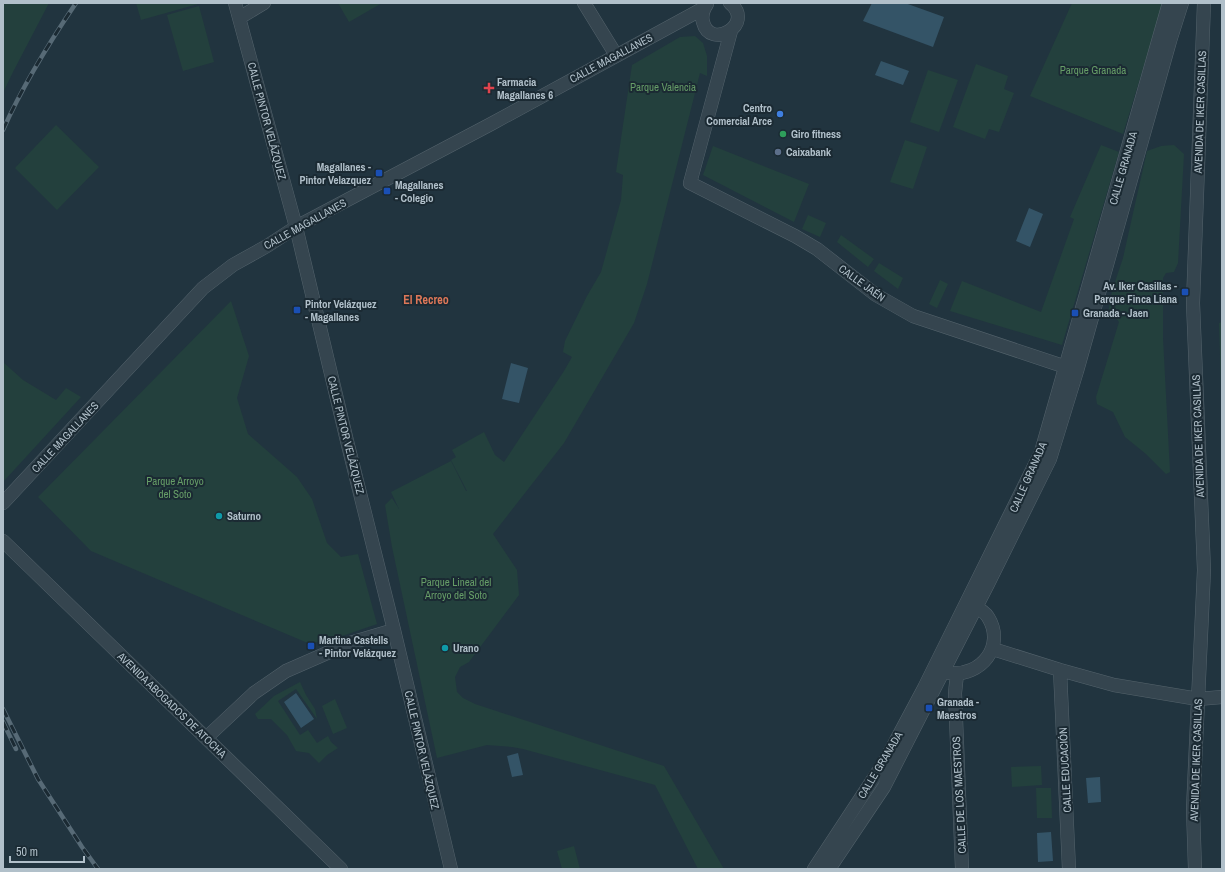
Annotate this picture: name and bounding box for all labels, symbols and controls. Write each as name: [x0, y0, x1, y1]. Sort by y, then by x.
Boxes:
street label: CALLE MAGALLANES: [567, 30, 655, 86]
street label: AVENIDA DE IKER CASILLAS: [1191, 50, 1209, 175]
street label: CALLE PINTOR VELÁZQUEZ: [245, 61, 290, 182]
park label: Parque Granada: [1060, 63, 1126, 77]
place label: Farmacia Magallanes 6: [497, 75, 553, 102]
park label: Parque Valencia: [630, 80, 696, 94]
marker: Farmacia Magallanes 6: [484, 83, 494, 93]
place label: Centro Comercial Arce: [706, 101, 772, 128]
marker: Centro Comercial Arce: [775, 109, 785, 119]
place label: Giro fitness: [791, 127, 841, 141]
marker: Giro fitness: [778, 129, 788, 139]
street label: CALLE GRANADA: [1106, 129, 1140, 206]
place label: Caixabank: [786, 145, 832, 159]
marker: Caixabank: [773, 147, 783, 157]
place label: Magallanes - Pintor Velazquez: [299, 160, 371, 187]
marker: Magallanes - Pintor Velazquez: [374, 168, 384, 178]
place label: Magallanes - Colegio: [395, 178, 444, 205]
marker: Magallanes - Colegio: [382, 186, 392, 196]
street label: CALLE MAGALLANES: [261, 196, 349, 252]
street label: CALLE JAÉN: [836, 261, 888, 305]
place label: Av. Iker Casillas - Parque Finca Liana: [1094, 279, 1177, 306]
marker: Av. Iker Casillas - Parque Finca Liana: [1180, 287, 1190, 297]
district label: El Recreo: [403, 292, 449, 308]
place label: Pintor Velázquez - Magallanes: [305, 297, 377, 324]
marker: Pintor Velázquez - Magallanes: [292, 305, 302, 315]
place label: Granada - Jaen: [1083, 306, 1148, 320]
marker: Granada - Jaen: [1070, 308, 1080, 318]
street label: AVENIDA DE IKER CASILLAS: [1189, 374, 1207, 499]
street label: CALLE PINTOR VELÁZQUEZ: [325, 375, 368, 496]
street label: CALLE MAGALLANES: [28, 398, 102, 476]
street label: CALLE GRANADA: [1006, 439, 1050, 514]
park label: Parque Arroyo del Soto: [146, 474, 204, 501]
place label: Saturno: [227, 509, 262, 523]
marker: Saturno: [214, 511, 224, 521]
park label: Parque Lineal del Arroyo del Soto: [421, 575, 491, 602]
place label: Martina Castells - Pintor Velázquez: [319, 633, 397, 660]
marker: Martina Castells - Pintor Velázquez: [306, 641, 316, 651]
place label: Urano: [453, 641, 480, 655]
marker: Urano: [440, 643, 450, 653]
street label: AVENIDA ABOGADOS DE ATOCHA: [114, 649, 230, 761]
street label: CALLE PINTOR VELÁZQUEZ: [402, 689, 443, 811]
place label: Granada - Maestros: [937, 695, 979, 722]
street label: AVENIDA DE IKER CASILLAS: [1187, 698, 1205, 823]
marker: Granada - Maestros: [924, 703, 934, 713]
street label: CALLE EDUCACIÓN: [1056, 727, 1074, 813]
street label: CALLE GRANADA: [855, 728, 906, 801]
street label: CALLE DE LOS MAESTROS: [949, 736, 969, 854]
scale bar: [10, 838, 84, 864]
text: 50 m: [16, 844, 38, 860]

